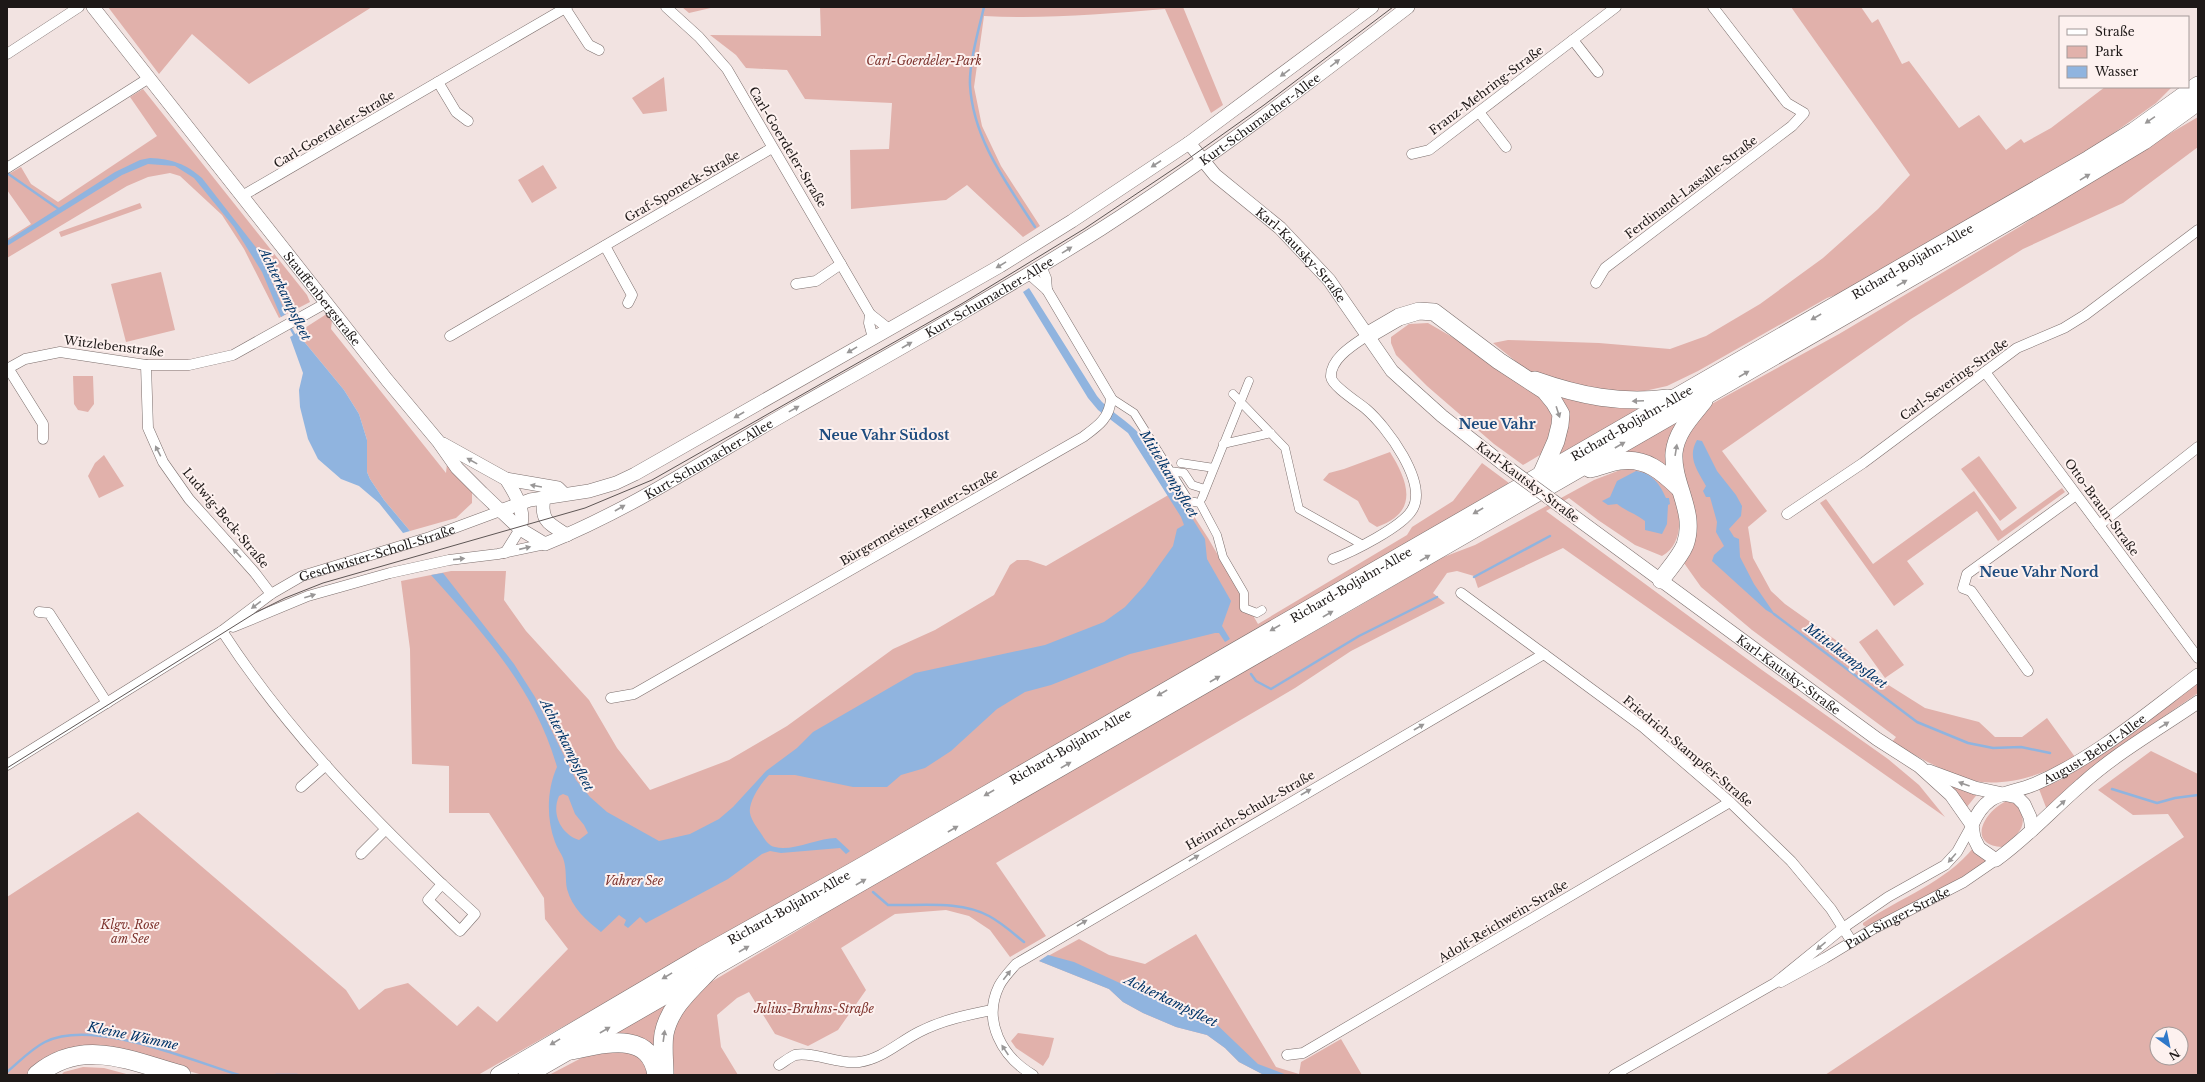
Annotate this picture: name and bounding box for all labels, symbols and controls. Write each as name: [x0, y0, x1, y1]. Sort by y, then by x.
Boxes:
legend: [2059, 16, 2189, 88]
text: Straße: [2095, 24, 2135, 39]
street label: Franz-Mehring-Straße: [1426, 42, 1546, 138]
text: Park: [2095, 44, 2123, 59]
park label: Carl-Goerdeler-Park: [866, 53, 982, 68]
one-way arrow: [1329, 59, 1340, 67]
text: Wasser: [2094, 64, 2138, 79]
one-way arrow: [1280, 68, 1291, 77]
street label: Kurt-Schumacher-Allee: [1196, 69, 1323, 168]
street label: Carl-Goerdeler-Straße: [746, 84, 830, 210]
street label: Carl-Goerdeler-Straße: [271, 87, 397, 171]
one-way arrow: [2144, 116, 2155, 124]
street label: Ferdinand-Lassalle-Straße: [1622, 132, 1760, 242]
street label: Graf-Sponeck-Straße: [622, 147, 742, 225]
one-way arrow: [1151, 160, 1161, 168]
one-way arrow: [2079, 173, 2091, 180]
street label: Karl-Kautsky-Straße: [1253, 204, 1350, 305]
street label: Richard-Boljahn-Allee: [1849, 220, 1976, 302]
water label: Achterkampsfleet: [254, 243, 315, 343]
one-way arrow: [1061, 247, 1073, 254]
street label: Stauffenbergstraße: [281, 248, 364, 349]
street label: Kurt-Schumacher-Allee: [922, 253, 1056, 340]
one-way arrow: [995, 262, 1007, 269]
one-way arrow: [1896, 280, 1907, 287]
one-way arrow: [1810, 314, 1822, 321]
street label: Witzlebenstraße: [62, 332, 165, 360]
street label: Carl-Severing-Straße: [1897, 335, 2011, 423]
one-way arrow: [901, 342, 913, 349]
one-way arrow: [846, 346, 858, 353]
one-way arrow: [1738, 370, 1750, 377]
street label: Richard-Boljahn-Allee: [1568, 382, 1695, 464]
one-way arrow: [1631, 398, 1644, 404]
one-way arrow: [788, 405, 800, 412]
one-way arrow: [1555, 407, 1561, 419]
one-way arrow: [733, 411, 745, 418]
street label: Kurt-Schumacher-Allee: [642, 415, 776, 502]
district label: Neue Vahr: [1458, 415, 1536, 433]
district label: Neue Vahr Südost: [819, 426, 950, 444]
water label: Mittelkampsfleet: [1136, 426, 1202, 521]
street label: Karl-Kautsky-Straße: [1474, 438, 1583, 526]
one-way arrow: [1614, 441, 1626, 448]
one-way arrow: [1673, 444, 1679, 456]
one-way arrow: [155, 445, 161, 457]
street label: Otto-Braun-Straße: [2062, 455, 2142, 559]
one-way arrow: [466, 457, 478, 464]
street label: Ludwig-Beck-Straße: [180, 465, 272, 571]
street label: Bürgermeister-Reuter-Straße: [837, 465, 1001, 569]
one-way arrow: [530, 483, 542, 489]
one-way arrow: [614, 505, 626, 512]
one-way arrow: [1472, 508, 1484, 515]
street label: Geschwister-Scholl-Straße: [297, 521, 457, 584]
street label: Richard-Boljahn-Allee: [1287, 543, 1414, 625]
one-way arrow: [519, 545, 531, 551]
one-way arrow: [233, 548, 242, 558]
one-way arrow: [1419, 555, 1431, 562]
one-way arrow: [453, 556, 465, 562]
district label: Neue Vahr Nord: [1979, 563, 2099, 581]
one-way arrow: [304, 592, 316, 598]
one-way arrow: [250, 601, 261, 610]
one-way arrow: [1322, 611, 1334, 618]
water label: Mittelkampsfleet: [1800, 619, 1891, 693]
one-way arrow: [1269, 625, 1281, 632]
street label: Karl-Kautsky-Straße: [1734, 631, 1844, 717]
one-way arrow: [1209, 676, 1221, 683]
one-way arrow: [1156, 690, 1168, 697]
street label: Friedrich-Stampfer-Straße: [1620, 692, 1756, 810]
water label: Achterkampsfleet: [536, 694, 598, 794]
street label: Richard-Boljahn-Allee: [1006, 705, 1134, 787]
street label: August-Bebel-Allee: [2040, 710, 2149, 787]
one-way arrow: [2158, 722, 2170, 729]
one-way arrow: [1413, 723, 1425, 730]
one-way arrow: [1060, 761, 1072, 768]
street label: Heinrich-Schulz-Straße: [1183, 767, 1317, 853]
one-way arrow: [1958, 781, 1970, 787]
one-way arrow: [983, 789, 995, 796]
one-way arrow: [1300, 789, 1312, 796]
one-way arrow: [2055, 799, 2066, 808]
one-way arrow: [947, 826, 959, 833]
one-way arrow: [1947, 853, 1956, 864]
one-way arrow: [1188, 854, 1200, 861]
street label: Richard-Boljahn-Allee: [725, 867, 853, 947]
park label: Vahrer See: [605, 873, 664, 888]
street label: Adolf-Reichwein-Straße: [1435, 876, 1571, 966]
one-way arrow: [855, 878, 867, 885]
street label: Paul-Singer-Straße: [1842, 883, 1952, 952]
park label: Klgv. Rose am See: [100, 917, 160, 946]
one-way arrow: [1076, 920, 1088, 927]
one-way arrow: [1816, 941, 1826, 950]
one-way arrow: [738, 946, 750, 953]
one-way arrow: [1002, 969, 1011, 980]
water label: Achterkampsfleet: [1120, 970, 1220, 1031]
one-way arrow: [661, 972, 673, 979]
park label: Julius-Bruhns-Straße: [753, 1001, 875, 1016]
water label: Kleine Wümme: [85, 1018, 180, 1054]
north arrow: [2149, 1026, 2189, 1066]
one-way arrow: [599, 1027, 611, 1034]
one-way arrow: [661, 1030, 667, 1042]
one-way arrow: [549, 1038, 561, 1045]
one-way arrow: [1001, 1044, 1009, 1055]
text: N: [2166, 1046, 2183, 1063]

